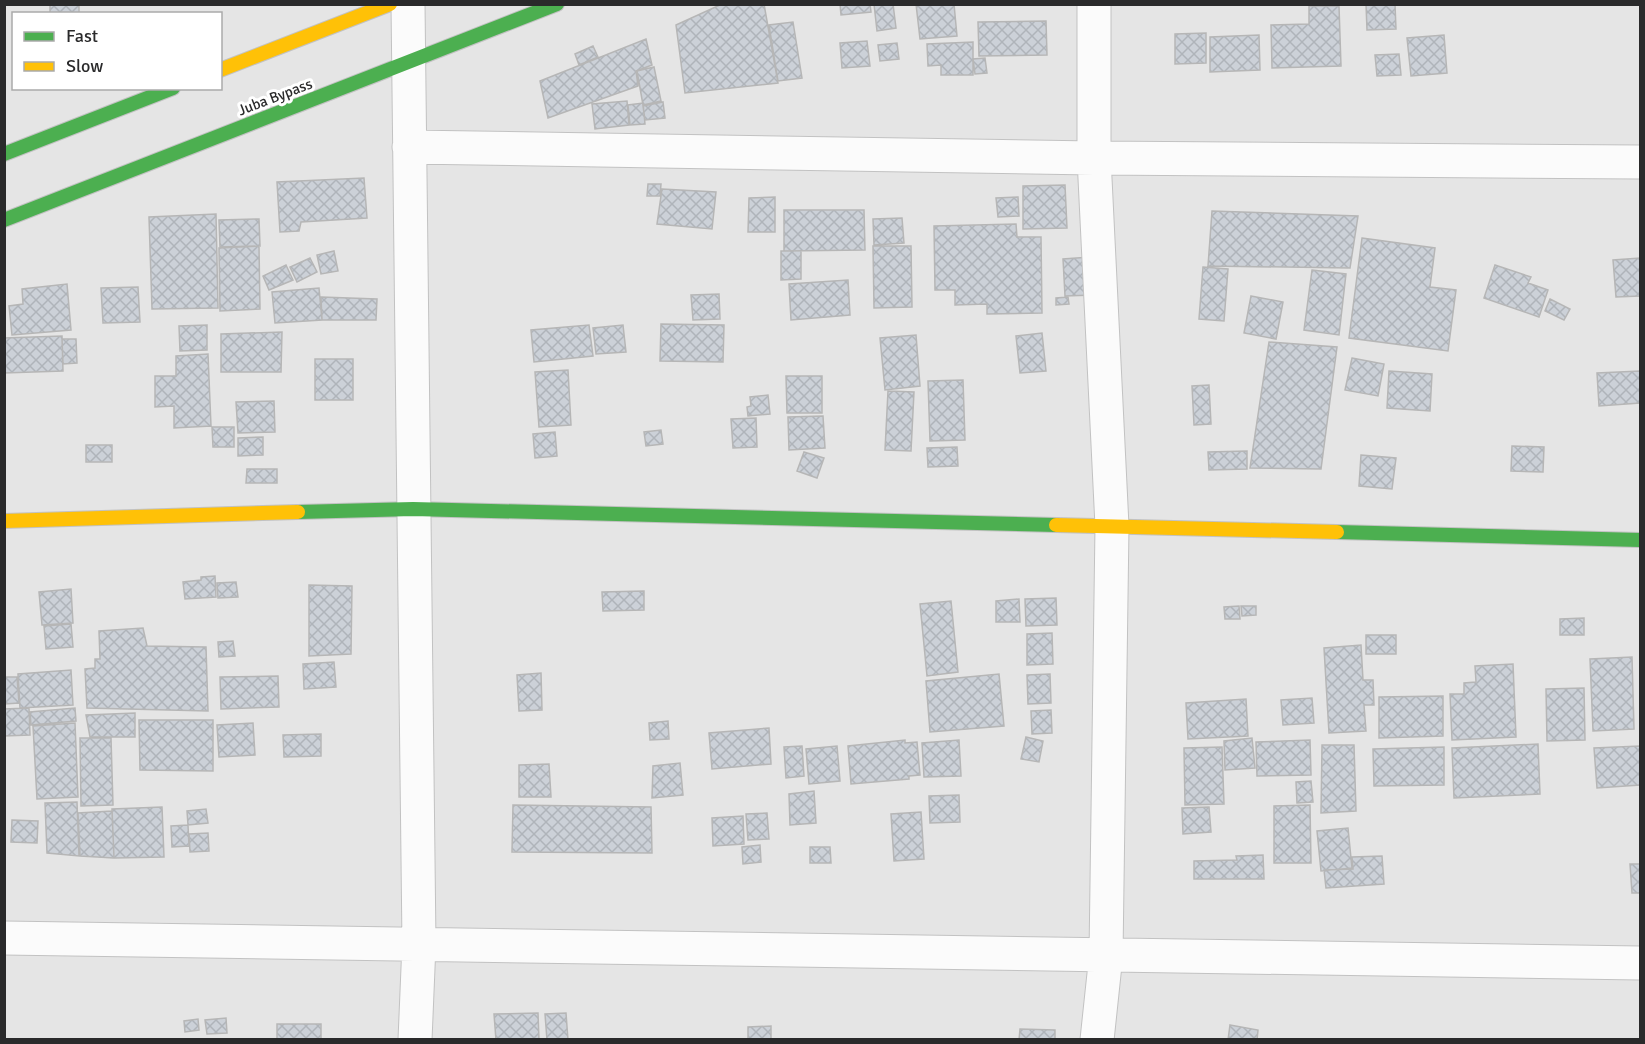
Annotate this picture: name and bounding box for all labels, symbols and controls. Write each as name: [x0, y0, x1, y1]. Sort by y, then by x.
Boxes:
legend: [12, 12, 222, 90]
text: Fast: [66, 25, 98, 47]
text: Slow: [66, 55, 103, 77]
street label: Juba Bypass: [235, 74, 315, 119]

